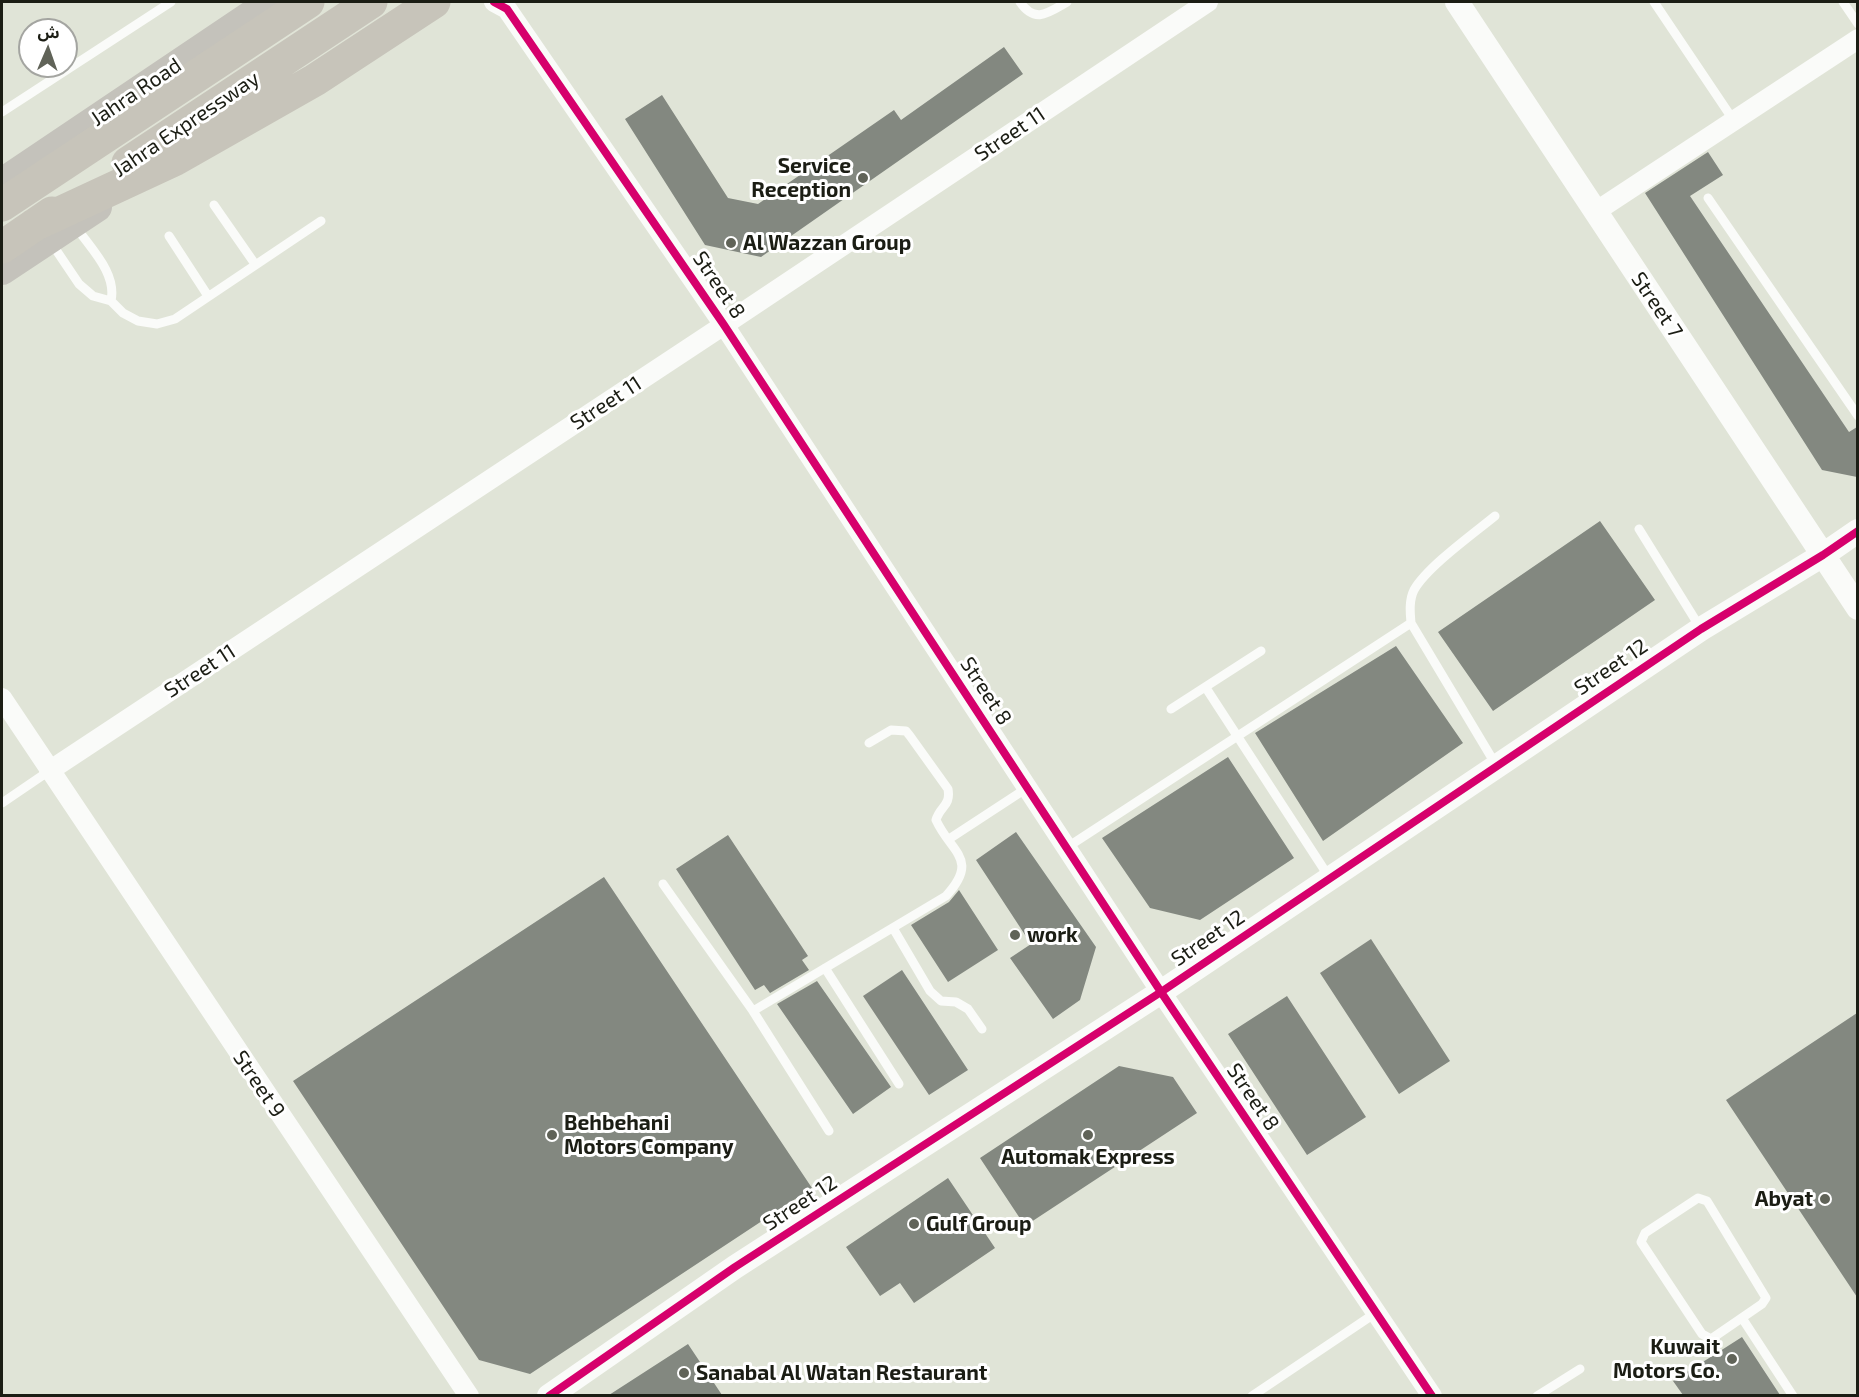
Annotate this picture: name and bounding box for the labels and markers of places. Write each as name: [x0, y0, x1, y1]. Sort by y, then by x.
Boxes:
place label: Service Reception: [751, 153, 851, 203]
marker: Service Reception: [856, 171, 870, 185]
place label: Al Wazzan Group: [743, 230, 911, 256]
marker: Al Wazzan Group: [724, 236, 738, 250]
place label: work: [1027, 922, 1078, 948]
marker: work: [1008, 928, 1022, 942]
place label: Behbehani Motors Company: [564, 1110, 734, 1160]
marker: Behbehani Motors Company: [545, 1128, 559, 1142]
marker: Automak Express: [1081, 1128, 1095, 1142]
place label: Automak Express: [1001, 1144, 1175, 1170]
place label: Abyat: [1755, 1186, 1813, 1212]
marker: Abyat: [1818, 1192, 1832, 1206]
place label: Gulf Group: [926, 1211, 1032, 1237]
marker: Gulf Group: [907, 1217, 921, 1231]
place label: Kuwait Motors Co.: [1613, 1334, 1720, 1384]
marker: Kuwait Motors Co.: [1725, 1352, 1739, 1366]
place label: Sanabal Al Watan Restaurant: [696, 1360, 987, 1386]
marker: Sanabal Al Watan Restaurant: [677, 1366, 691, 1380]

